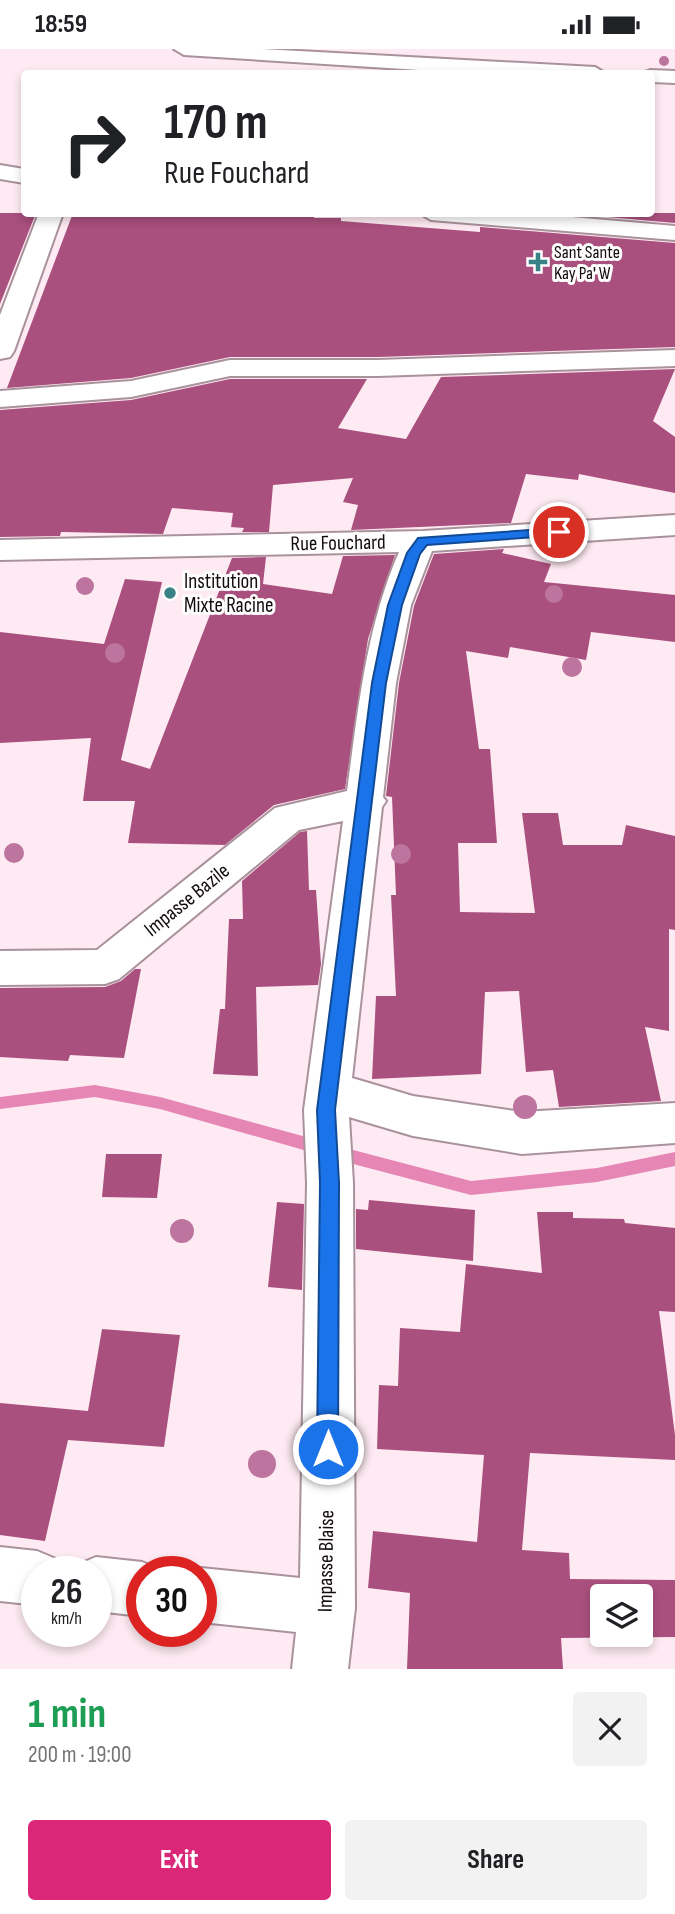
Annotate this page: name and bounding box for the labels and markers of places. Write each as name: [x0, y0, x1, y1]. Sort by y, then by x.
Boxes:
place label: Sant Sante Kay Pa' W: [554, 242, 620, 284]
marker: Sant Sante Kay Pa' W: [528, 252, 548, 272]
pin: [529, 502, 589, 562]
place label: Institution Mixte Racine: [184, 569, 273, 618]
marker: Institution Mixte Racine: [162, 585, 178, 601]

